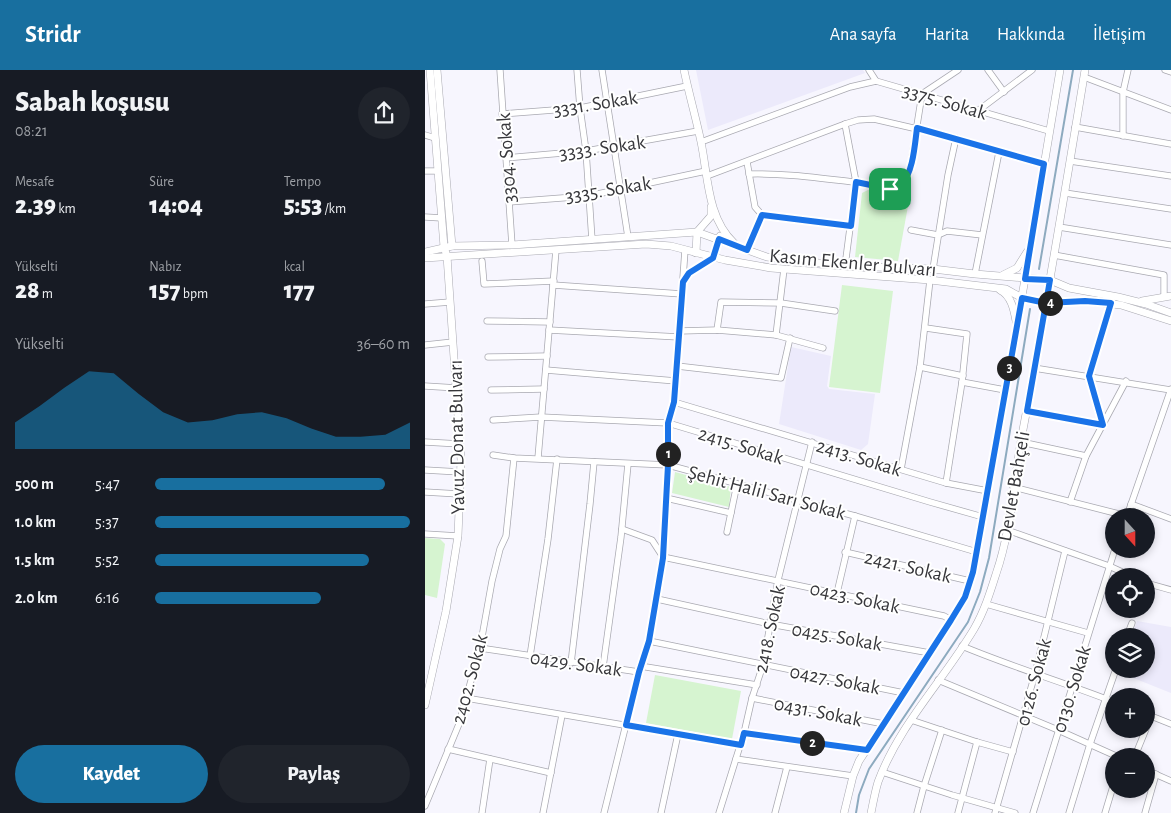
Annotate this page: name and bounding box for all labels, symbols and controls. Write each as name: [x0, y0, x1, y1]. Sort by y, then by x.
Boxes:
text: Stridr: [25, 23, 81, 47]
text: Ana sayfa: [830, 26, 897, 44]
text: Harita: [925, 26, 969, 44]
text: Hakkında: [997, 26, 1065, 44]
text: İletişim: [1093, 26, 1146, 44]
street label: 3375. Sokak: [900, 80, 989, 124]
button: share: [358, 87, 410, 139]
street label: 3331. Sokak: [551, 87, 639, 121]
text: Sabah koşusu: [15, 89, 170, 117]
street label: 3304. Sokak: [494, 112, 520, 204]
text: 08:21: [15, 123, 47, 139]
street label: 3333. Sokak: [558, 132, 646, 164]
pin: [869, 168, 911, 210]
street label: 3335. Sokak: [564, 173, 653, 207]
text: Mesafe: [15, 175, 54, 189]
text: Süre: [149, 175, 174, 189]
text: Tempo: [284, 175, 321, 189]
icon: arrive: [876, 175, 904, 203]
text: 2.39: [15, 193, 56, 218]
text: 14:04: [149, 193, 203, 218]
text: 5:53: [284, 193, 322, 218]
text: km: [56, 202, 76, 216]
text: /km: [322, 202, 346, 216]
street label: Kasım Ekenler Bulvarı: [768, 246, 937, 280]
text: Yükselti: [15, 260, 58, 274]
text: Nabız: [149, 260, 181, 274]
text: kcal: [284, 260, 305, 274]
text: 28: [15, 278, 40, 303]
text: 157: [149, 278, 180, 303]
text: 177: [284, 278, 315, 303]
text: m: [40, 287, 53, 301]
text: bpm: [180, 287, 208, 301]
pin: 4: [1037, 290, 1063, 316]
text: 4: [1047, 296, 1054, 310]
text: Yükselti: [15, 336, 64, 352]
text: 36–60 m: [357, 336, 410, 352]
pin: 3: [997, 356, 1021, 380]
street label: Yavuz Donat Bulvarı: [446, 360, 468, 514]
text: 3: [1006, 361, 1013, 375]
street label: 2415. Sokak: [696, 424, 786, 468]
street label: Devlet Bahçeli: [994, 430, 1034, 543]
street label: 2413. Sokak: [814, 436, 904, 480]
pin: 1: [655, 442, 681, 466]
text: 1: [666, 447, 671, 461]
street label: Şehit Halil Sarı Sokak: [686, 462, 848, 524]
text: 500 m: [15, 476, 54, 492]
text: 5:47: [95, 476, 120, 492]
north arrow: [1105, 508, 1155, 558]
map controls: [1105, 508, 1155, 798]
text: 1.0 km: [15, 514, 56, 530]
text: 5:37: [95, 514, 119, 530]
street label: 2421. Sokak: [862, 547, 953, 587]
text: 1.5 km: [15, 552, 55, 568]
text: 5:52: [95, 552, 119, 568]
button: locate: [1105, 568, 1155, 618]
street label: 0423. Sokak: [808, 579, 902, 617]
street label: 2418. Sokak: [751, 584, 789, 675]
text: 2.0 km: [15, 590, 58, 606]
text: 6:16: [95, 590, 119, 606]
street label: 0425. Sokak: [790, 619, 884, 655]
button: layers: [1105, 628, 1155, 678]
street label: 2402. Sokak: [448, 632, 492, 726]
street label: 0126. Sokak: [1013, 636, 1055, 728]
street label: 0130. Sokak: [1049, 643, 1095, 735]
street label: 0429. Sokak: [529, 648, 623, 680]
street label: 0427. Sokak: [788, 661, 882, 699]
button: +: [1105, 688, 1155, 738]
street label: 0431. Sokak: [772, 694, 863, 730]
pin: 2: [799, 730, 825, 756]
text: 2: [809, 736, 816, 750]
button: Kaydet: [15, 745, 208, 803]
button: Paylaş: [218, 745, 410, 803]
button: −: [1105, 748, 1155, 798]

